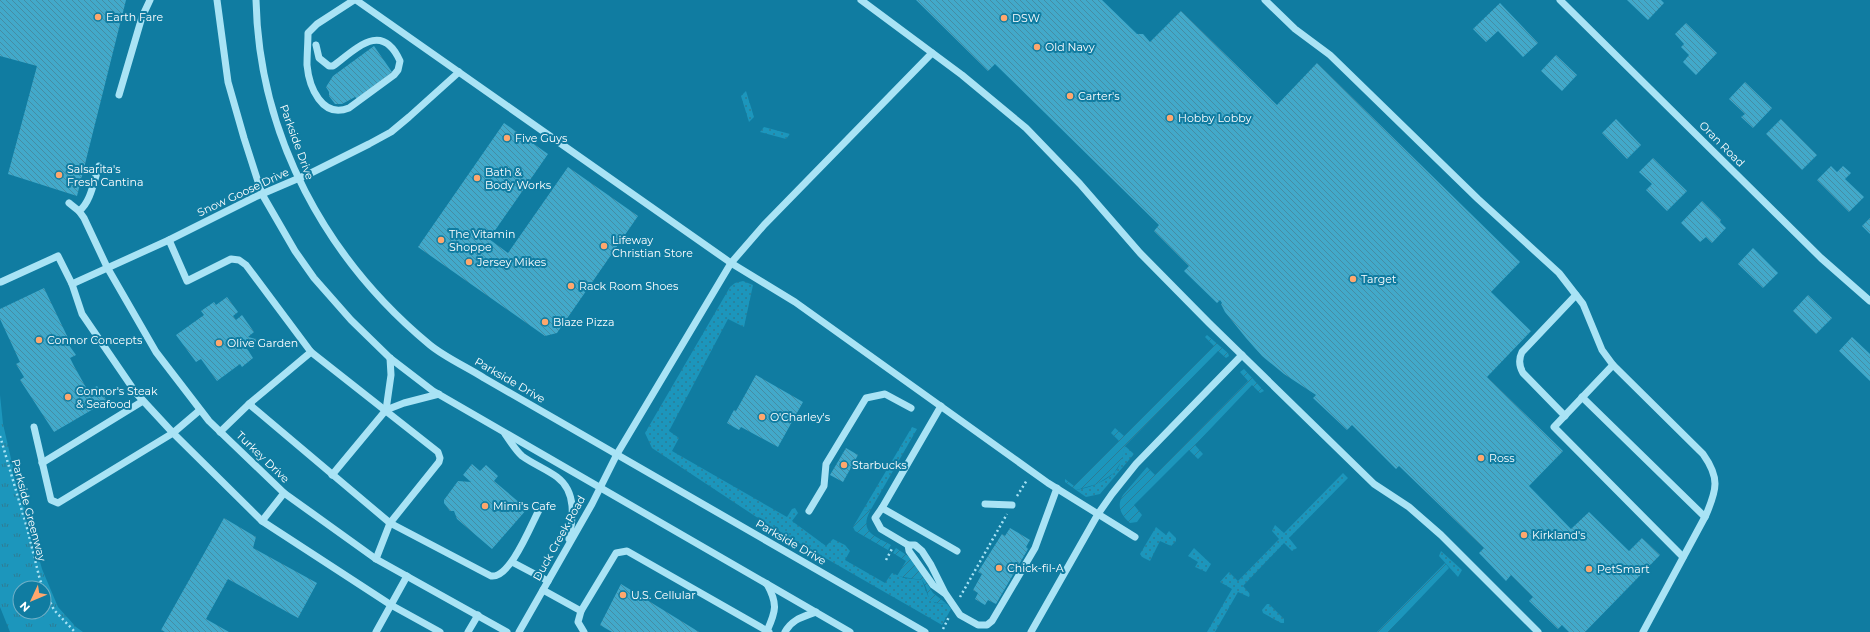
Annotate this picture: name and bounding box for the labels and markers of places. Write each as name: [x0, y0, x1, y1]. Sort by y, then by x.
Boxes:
place label: Earth Fare: [106, 10, 164, 24]
place label: DSW: [1012, 11, 1040, 25]
marker: Earth Fare: [93, 12, 103, 22]
marker: DSW: [999, 13, 1009, 23]
place label: Old Navy: [1045, 40, 1095, 54]
marker: Old Navy: [1032, 42, 1042, 52]
place label: Carter's: [1078, 89, 1120, 103]
marker: Carter's: [1065, 91, 1075, 101]
place label: Hobby Lobby: [1178, 111, 1251, 125]
marker: Hobby Lobby: [1165, 113, 1175, 123]
place label: Five Guys: [515, 131, 568, 145]
marker: Five Guys: [502, 133, 512, 143]
place label: Salsarita's Fresh Cantina: [67, 162, 143, 189]
place label: Bath & Body Works: [485, 165, 552, 192]
marker: Salsarita's Fresh Cantina: [54, 170, 64, 180]
marker: Bath & Body Works: [472, 173, 482, 183]
place label: The Vitamin Shoppe: [449, 227, 515, 254]
place label: Lifeway Christian Store: [612, 233, 693, 260]
marker: The Vitamin Shoppe: [436, 235, 446, 245]
marker: Lifeway Christian Store: [599, 241, 609, 251]
place label: Jersey Mikes: [476, 255, 547, 269]
marker: Jersey Mikes: [464, 257, 474, 267]
place label: Target: [1361, 272, 1397, 286]
marker: Target: [1348, 274, 1358, 284]
place label: Rack Room Shoes: [579, 279, 679, 293]
marker: Rack Room Shoes: [566, 281, 576, 291]
place label: Blaze Pizza: [553, 315, 614, 329]
marker: Blaze Pizza: [540, 317, 550, 327]
place label: Connor Concepts: [47, 333, 143, 347]
marker: Connor Concepts: [34, 335, 44, 345]
place label: Olive Garden: [227, 336, 298, 350]
marker: Olive Garden: [214, 338, 224, 348]
place label: Connor's Steak & Seafood: [76, 384, 158, 411]
marker: Connor's Steak & Seafood: [63, 392, 73, 402]
place label: O'Charley's: [770, 410, 831, 424]
marker: O'Charley's: [757, 412, 767, 422]
place label: Ross: [1489, 451, 1515, 465]
marker: Ross: [1476, 453, 1486, 463]
place label: Starbucks: [852, 458, 907, 472]
marker: Starbucks: [839, 460, 849, 470]
place label: Mimi's Cafe: [493, 499, 556, 513]
marker: Mimi's Cafe: [480, 501, 490, 511]
place label: Kirkland's: [1532, 528, 1586, 542]
marker: Kirkland's: [1519, 530, 1529, 540]
place label: Chick-fil-A: [1007, 561, 1064, 575]
place label: PetSmart: [1597, 562, 1650, 576]
marker: Chick-fil-A: [994, 563, 1004, 573]
marker: PetSmart: [1584, 564, 1594, 574]
place label: U.S. Cellular: [631, 588, 696, 602]
marker: U.S. Cellular: [618, 590, 628, 600]

